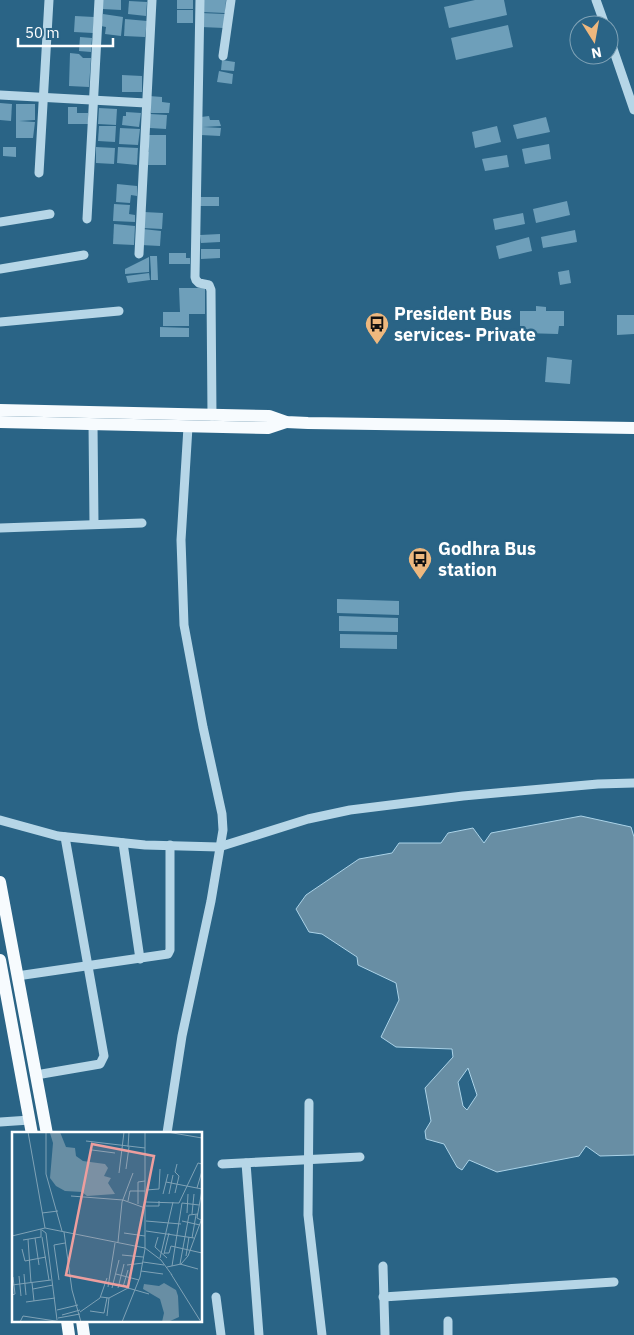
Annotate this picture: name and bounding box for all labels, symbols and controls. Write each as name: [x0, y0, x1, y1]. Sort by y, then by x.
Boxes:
scale bar: [18, 15, 112, 47]
north arrow: [569, 15, 619, 65]
text: 50 m: [25, 23, 60, 42]
text: N: [590, 43, 603, 63]
place label: President Bus services- Private: [394, 302, 536, 346]
bus stop icon: President Bus services- Private: [364, 311, 390, 345]
place label: Godhra Bus station: [438, 537, 536, 581]
bus stop icon: Godhra Bus station: [407, 546, 433, 580]
inset map: [12, 1132, 202, 1322]

